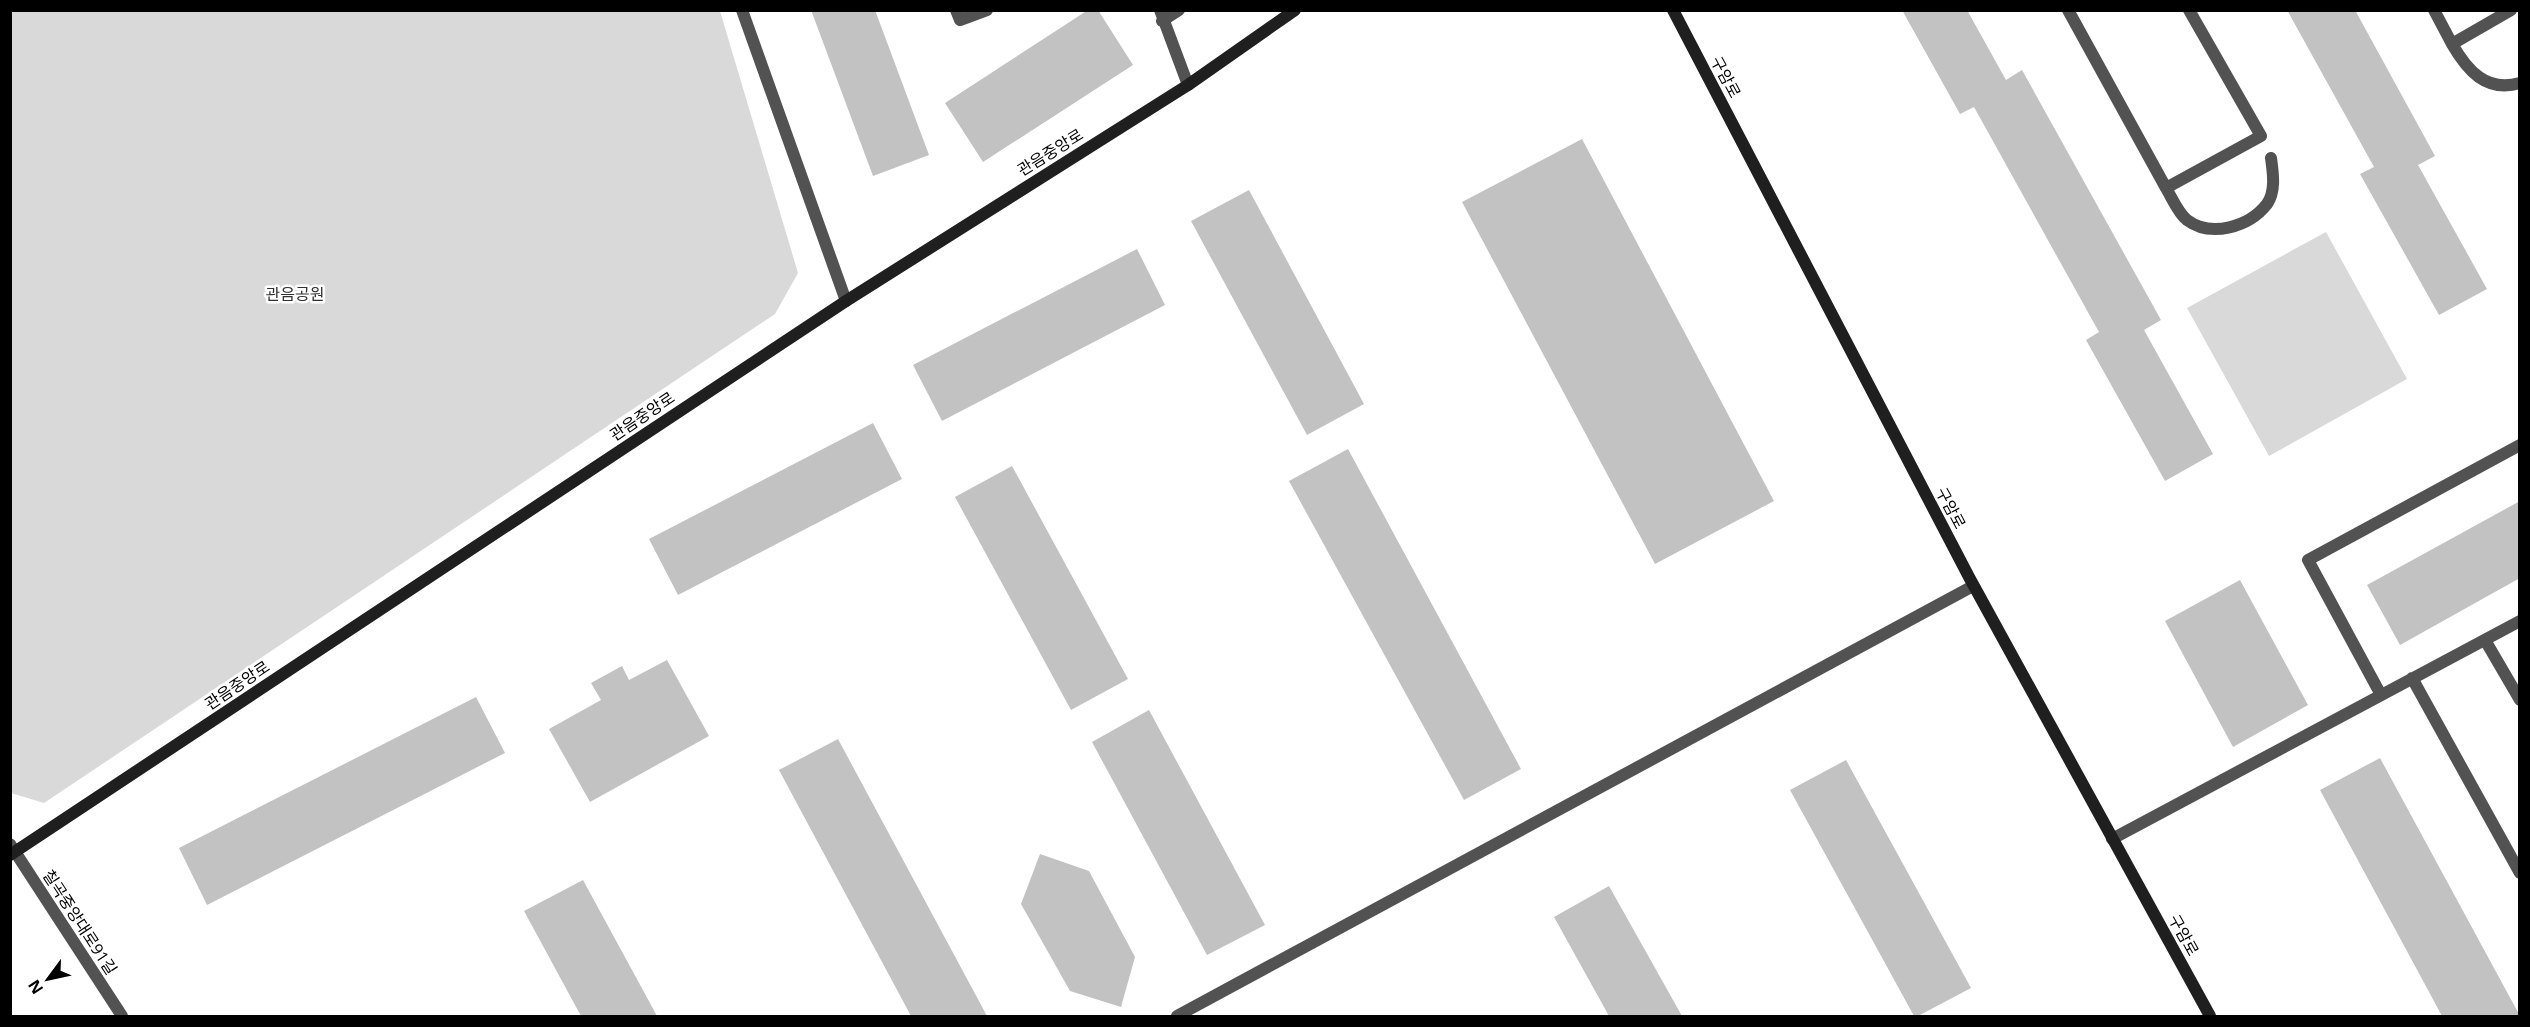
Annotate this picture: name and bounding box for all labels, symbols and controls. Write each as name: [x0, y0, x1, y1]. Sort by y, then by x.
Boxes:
street label: 구암로: [1706, 52, 1746, 102]
street label: 관음중앙로: [1013, 123, 1087, 181]
park label: 관음공원: [266, 283, 324, 305]
street label: 관음중앙로: [605, 386, 679, 446]
street label: 구암로: [1931, 483, 1971, 533]
street label: 관음중앙로: [200, 655, 274, 715]
street label: 칠곡중앙대로91길: [38, 865, 122, 979]
street label: 구암로: [2164, 910, 2204, 960]
north arrow: [18, 949, 78, 1009]
text: N: [23, 976, 48, 999]

